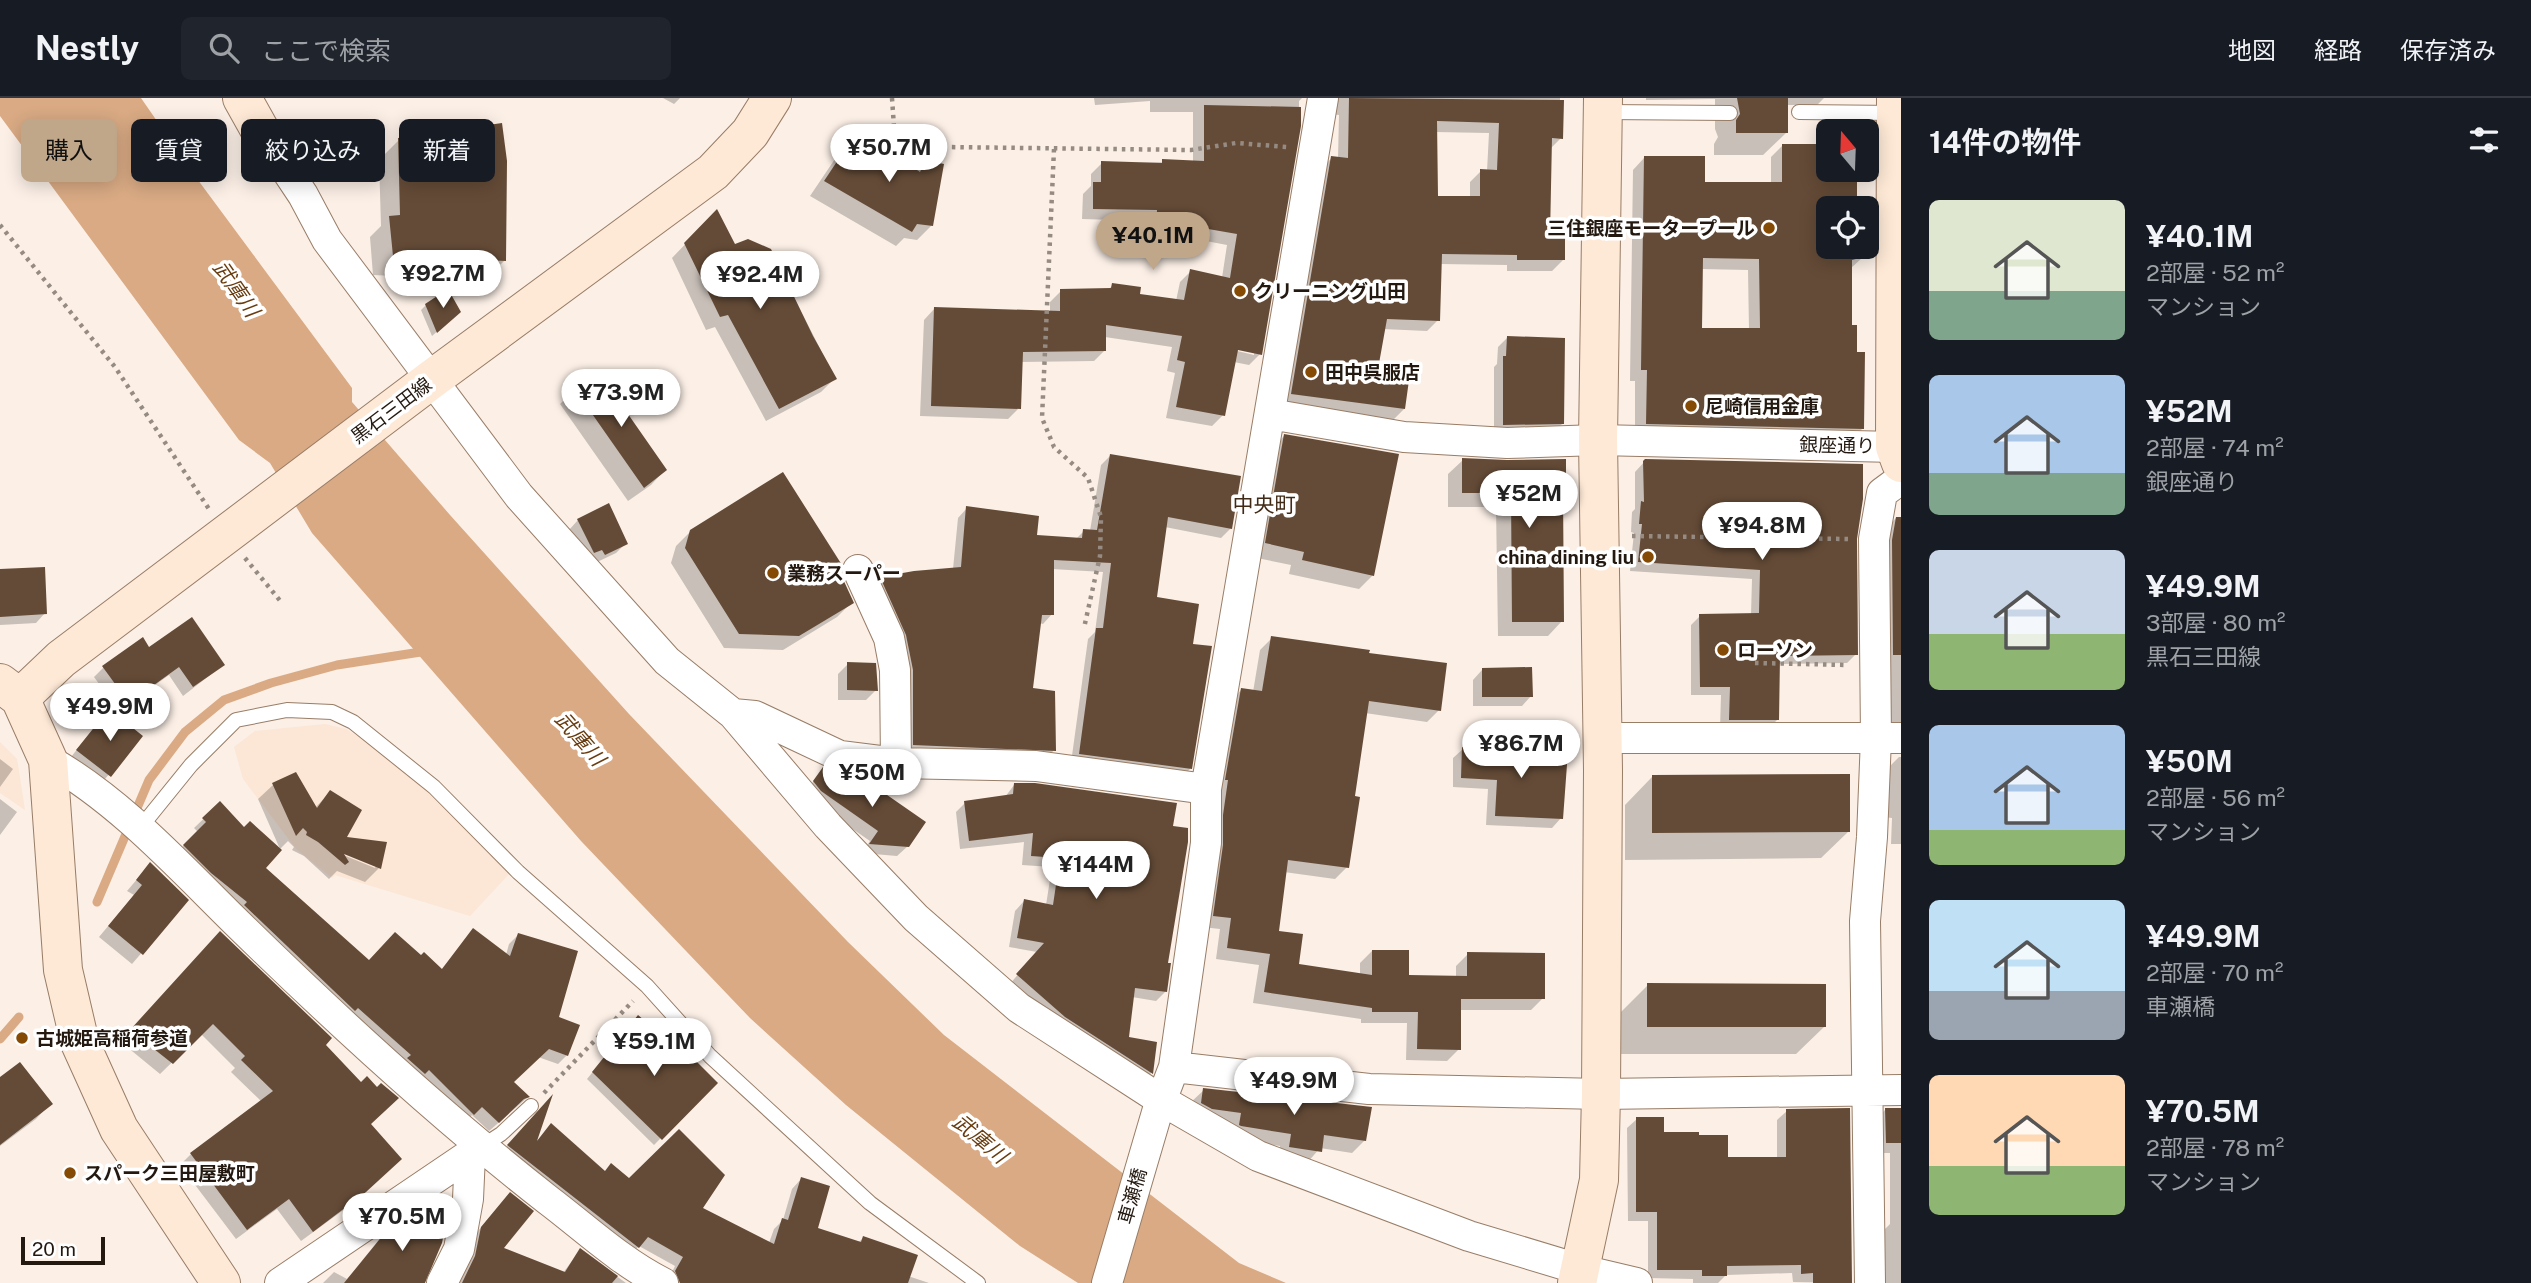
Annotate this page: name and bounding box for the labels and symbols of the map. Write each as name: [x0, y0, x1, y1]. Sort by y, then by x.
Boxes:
north arrow: [1816, 119, 1880, 182]
pin: ¥50.7M: [832, 125, 946, 184]
pin: ¥40.1M: [1096, 212, 1210, 272]
place label: 三住銀座モータープール: [1547, 217, 1755, 239]
marker: 三住銀座モータープール: [1761, 220, 1777, 236]
pin: ¥92.7M: [386, 250, 500, 310]
pin: ¥92.4M: [703, 252, 817, 311]
water label: 武庫川: [208, 256, 266, 323]
place label: クリーニング山田: [1254, 280, 1406, 302]
marker: クリーニング山田: [1232, 283, 1248, 299]
place label: 田中呉服店: [1325, 361, 1420, 383]
marker: 田中呉服店: [1303, 364, 1319, 380]
pin: ¥73.9M: [564, 370, 678, 429]
street label: 黒石三田線: [346, 373, 436, 447]
place label: 尼崎信用金庫: [1705, 395, 1819, 417]
marker: 尼崎信用金庫: [1683, 398, 1699, 414]
street label: 銀座通り: [1799, 433, 1875, 457]
pin: ¥52M: [1488, 470, 1570, 530]
district label: 中央町: [1233, 492, 1296, 517]
pin: ¥94.8M: [1705, 503, 1819, 562]
place label: china dining liu: [1498, 546, 1634, 568]
marker: china dining liu: [1640, 549, 1656, 565]
place label: 業務スーパー: [787, 562, 901, 584]
marker: 業務スーパー: [765, 565, 781, 581]
place label: ローソン: [1737, 639, 1813, 661]
marker: ローソン: [1715, 642, 1731, 658]
pin: ¥49.9M: [53, 684, 167, 743]
water label: 武庫川: [550, 707, 612, 772]
pin: ¥86.7M: [1464, 720, 1578, 780]
pin: ¥50M: [831, 750, 913, 809]
pin: ¥144M: [1047, 842, 1145, 901]
pin: ¥59.1M: [597, 1018, 711, 1078]
place label: 古城姫高稲荷参道: [36, 1027, 188, 1049]
marker: 古城姫高稲荷参道: [14, 1030, 30, 1046]
pin: ¥49.9M: [1237, 1058, 1351, 1117]
water label: 武庫川: [948, 1109, 1014, 1170]
place label: スパーク三田屋敷町: [84, 1162, 255, 1184]
marker: スパーク三田屋敷町: [62, 1165, 78, 1181]
street label: 車瀬橋: [1114, 1166, 1150, 1226]
pin: ¥70.5M: [345, 1194, 459, 1253]
scale bar: [21, 1234, 105, 1266]

